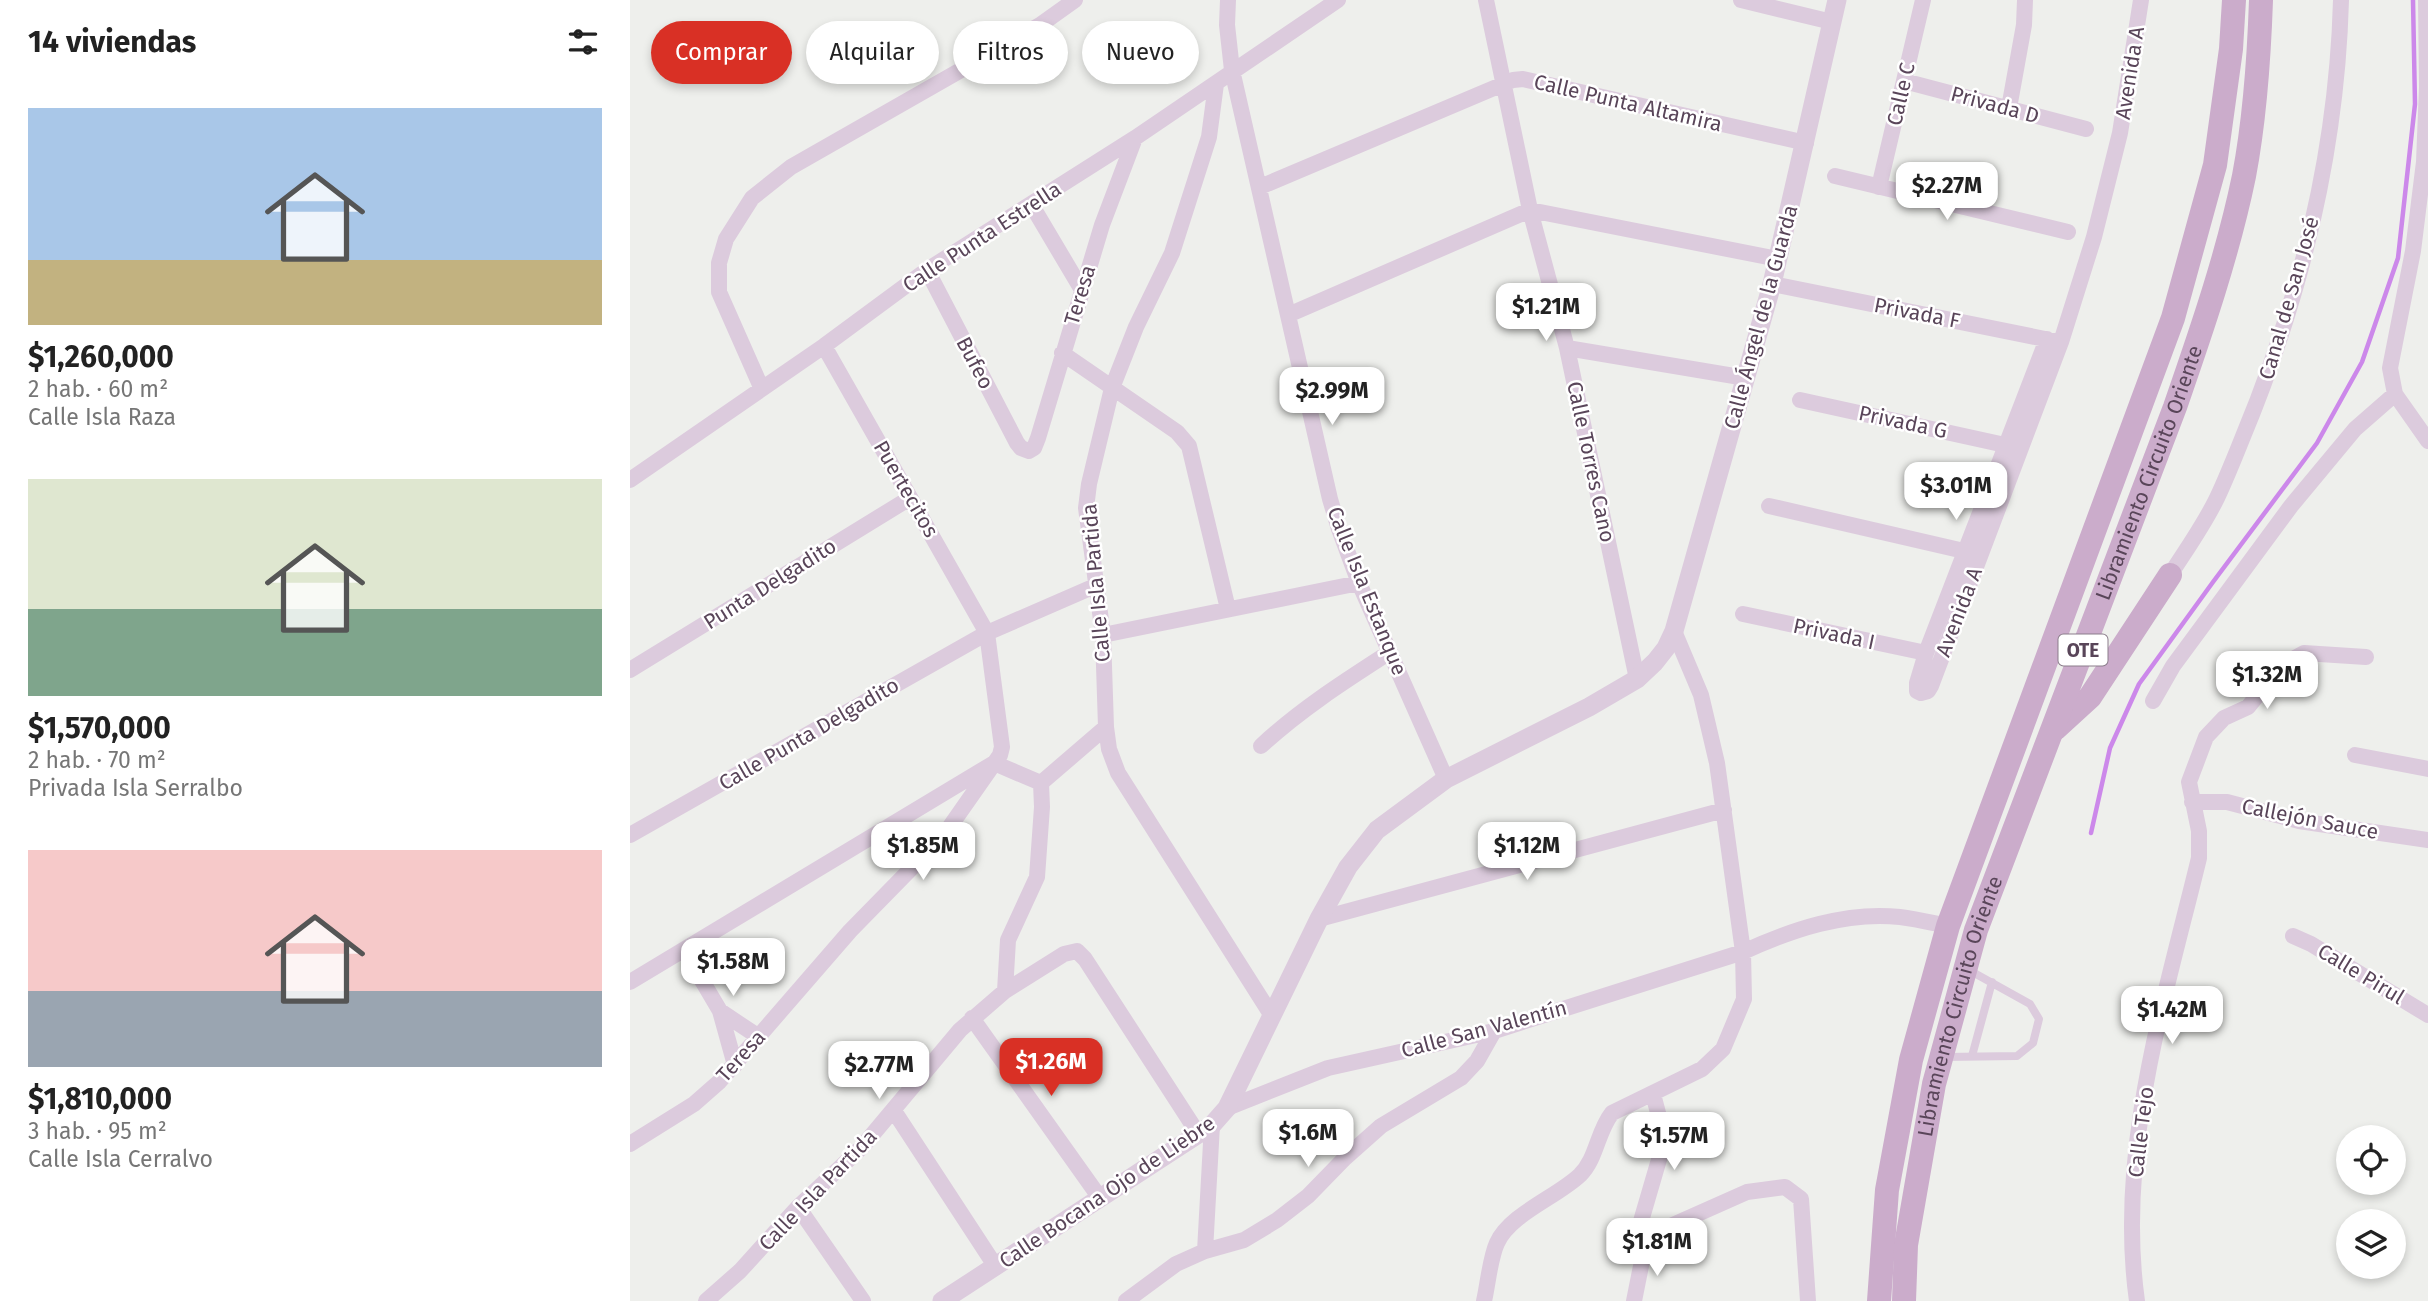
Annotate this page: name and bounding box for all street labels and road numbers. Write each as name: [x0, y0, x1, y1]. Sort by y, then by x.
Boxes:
street label: Avenida A: [2110, 25, 2150, 121]
street label: Calle C: [1881, 60, 1921, 128]
street label: Calle Punta Altamira: [1531, 69, 1725, 137]
street label: Privada D: [1948, 81, 2042, 129]
street label: Calle Punta Estrella: [898, 176, 1066, 298]
street label: Calle Ángel de la Guarda: [1719, 202, 1803, 432]
street label: Canal de San José: [2253, 213, 2325, 383]
street label: Teresa: [1059, 262, 1101, 328]
street label: Privada F: [1872, 292, 1962, 334]
street label: Bufeo: [950, 332, 1000, 394]
street label: Libramiento Circuito Oriente: [2090, 342, 2208, 604]
street label: Calle Torres Cano: [1561, 379, 1621, 545]
street label: Privada G: [1856, 400, 1950, 444]
street label: Puertecitos: [868, 436, 944, 542]
street label: Calle Isla Partida: [1076, 503, 1116, 663]
street label: Calle Isla Estanque: [1321, 503, 1413, 679]
street label: Punta Delgadito: [699, 533, 841, 635]
street label: Avenida A: [1930, 564, 1988, 660]
street label: Privada I: [1791, 613, 1877, 655]
road number: OTE: [2058, 635, 2108, 666]
street label: Calle Punta Delgadito: [714, 672, 904, 796]
street label: Callejón Sauce: [2239, 793, 2381, 845]
street label: Libramiento Circuito Oriente: [1912, 872, 2008, 1139]
street label: Calle Pirul: [2313, 938, 2409, 1010]
street label: Calle San Valentín: [1398, 994, 1570, 1064]
street label: Teresa: [711, 1025, 771, 1087]
street label: Calle Tejo: [2123, 1085, 2159, 1179]
street label: Calle Bocana Ojo de Liebre: [994, 1110, 1220, 1274]
street label: Calle Isla Partida: [753, 1124, 883, 1256]

